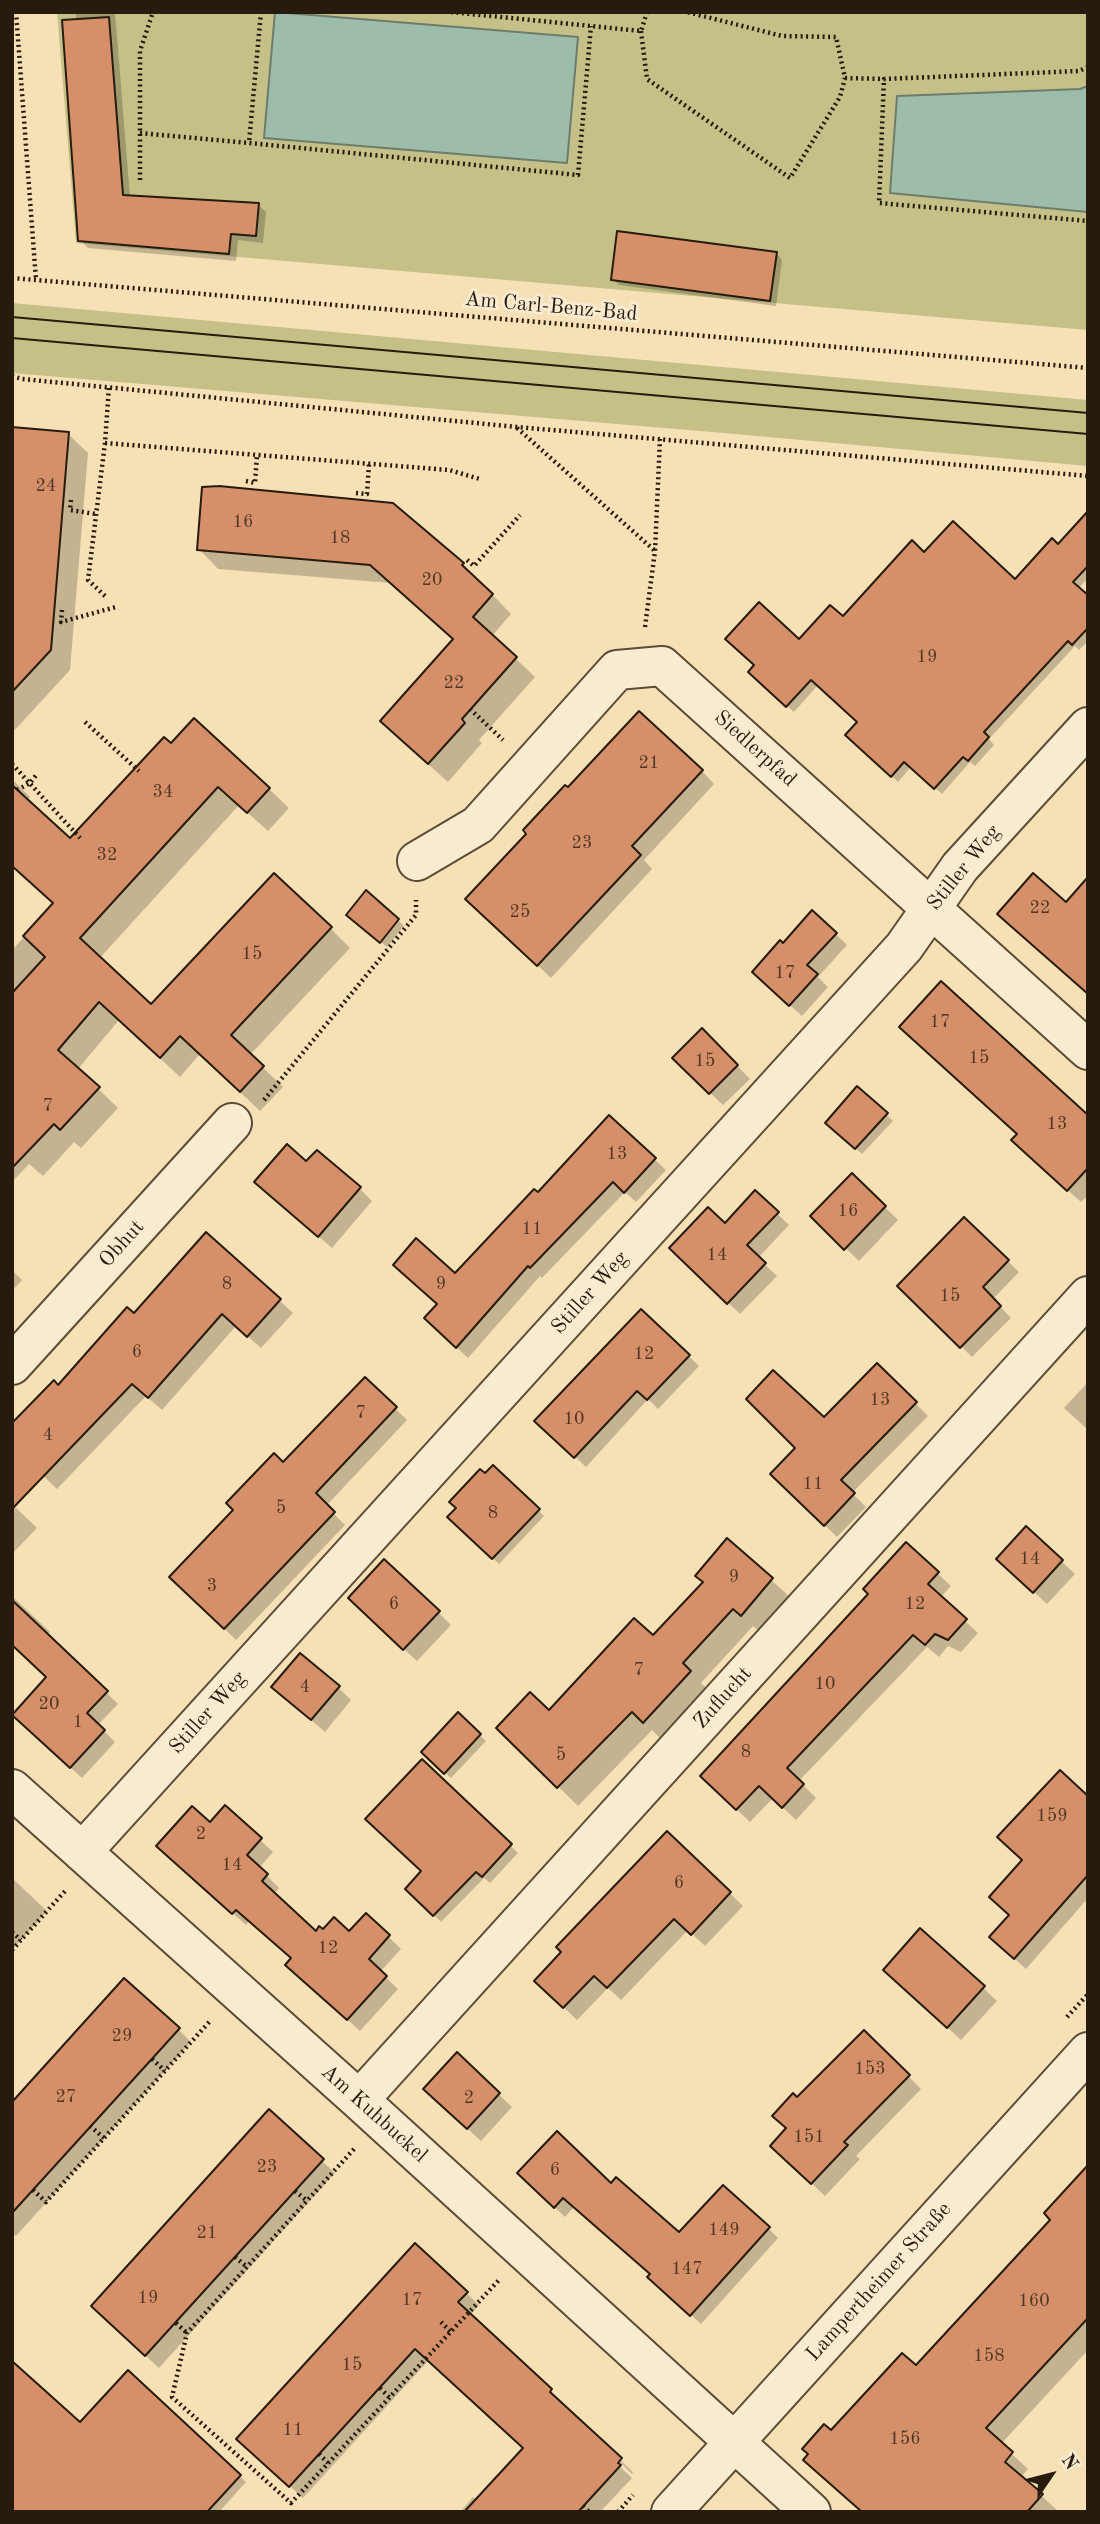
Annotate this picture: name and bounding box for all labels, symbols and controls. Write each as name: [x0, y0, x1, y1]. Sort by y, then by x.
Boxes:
street label: Am Carl-Benz-Bad: [464, 287, 638, 327]
house number: 24: [36, 475, 56, 497]
house number: 16: [233, 511, 253, 533]
house number: 18: [330, 527, 350, 549]
house number: 20: [422, 569, 442, 591]
house number: 19: [917, 646, 937, 668]
house number: 22: [444, 672, 464, 694]
street label: Siedlerpfad: [709, 705, 801, 793]
house number: 21: [639, 752, 659, 774]
house number: 34: [153, 781, 173, 803]
street label: Stiller Weg: [922, 820, 1006, 916]
house number: 23: [572, 832, 592, 854]
house number: 32: [97, 844, 117, 866]
house number: 22: [1030, 897, 1050, 919]
house number: 25: [510, 901, 530, 923]
house number: 15: [242, 943, 262, 965]
house number: 17: [775, 962, 795, 984]
house number: 17: [930, 1011, 950, 1033]
house number: 15: [969, 1047, 989, 1069]
house number: 15: [695, 1050, 715, 1072]
house number: 7: [43, 1095, 53, 1117]
house number: 13: [1047, 1113, 1067, 1135]
house number: 13: [607, 1143, 627, 1165]
house number: 16: [838, 1200, 858, 1222]
street label: Obhut: [94, 1215, 150, 1273]
house number: 11: [522, 1218, 542, 1240]
house number: 14: [707, 1244, 727, 1266]
street label: Stiller Weg: [546, 1246, 634, 1340]
house number: 8: [222, 1273, 232, 1295]
house number: 9: [436, 1273, 446, 1295]
house number: 15: [940, 1285, 960, 1307]
house number: 6: [132, 1341, 142, 1363]
house number: 12: [634, 1343, 654, 1365]
house number: 13: [870, 1389, 890, 1411]
house number: 7: [356, 1402, 366, 1424]
house number: 10: [564, 1408, 584, 1430]
house number: 4: [43, 1424, 53, 1446]
house number: 11: [803, 1473, 823, 1495]
house number: 5: [276, 1497, 286, 1519]
house number: 8: [488, 1502, 498, 1524]
house number: 14: [1020, 1548, 1040, 1570]
house number: 9: [729, 1566, 739, 1588]
house number: 3: [207, 1575, 217, 1597]
house number: 6: [389, 1593, 399, 1615]
house number: 12: [905, 1593, 925, 1615]
house number: 7: [634, 1659, 644, 1681]
street label: Zuflucht: [688, 1662, 758, 1734]
street label: Stiller Weg: [164, 1666, 252, 1760]
house number: 10: [815, 1673, 835, 1695]
house number: 4: [300, 1676, 310, 1698]
house number: 20: [39, 1693, 59, 1715]
house number: 1: [73, 1711, 83, 1733]
house number: 8: [741, 1741, 751, 1763]
house number: 5: [556, 1744, 566, 1766]
house number: 159: [1036, 1805, 1068, 1827]
house number: 2: [196, 1823, 206, 1845]
house number: 14: [222, 1854, 242, 1876]
house number: 6: [674, 1872, 684, 1894]
house number: 12: [318, 1937, 338, 1959]
house number: 29: [112, 2025, 132, 2047]
house number: 153: [854, 2058, 886, 2080]
street label: Am Kuhbuckel: [316, 2060, 432, 2168]
house number: 27: [56, 2086, 76, 2108]
house number: 2: [464, 2087, 474, 2109]
house number: 151: [793, 2126, 825, 2148]
house number: 23: [257, 2156, 277, 2178]
house number: 6: [550, 2159, 560, 2181]
street label: Lampertheimer Straße: [801, 2197, 957, 2367]
house number: 149: [708, 2219, 740, 2241]
house number: 21: [197, 2222, 217, 2244]
house number: 147: [671, 2258, 703, 2280]
house number: 19: [138, 2287, 158, 2309]
house number: 17: [402, 2289, 422, 2311]
house number: 160: [1018, 2290, 1050, 2312]
house number: 158: [973, 2345, 1005, 2367]
house number: 15: [342, 2354, 362, 2376]
house number: 11: [283, 2419, 303, 2441]
house number: 156: [889, 2428, 921, 2450]
north arrow: [1016, 2440, 1086, 2510]
text: N: [1057, 2451, 1081, 2474]

